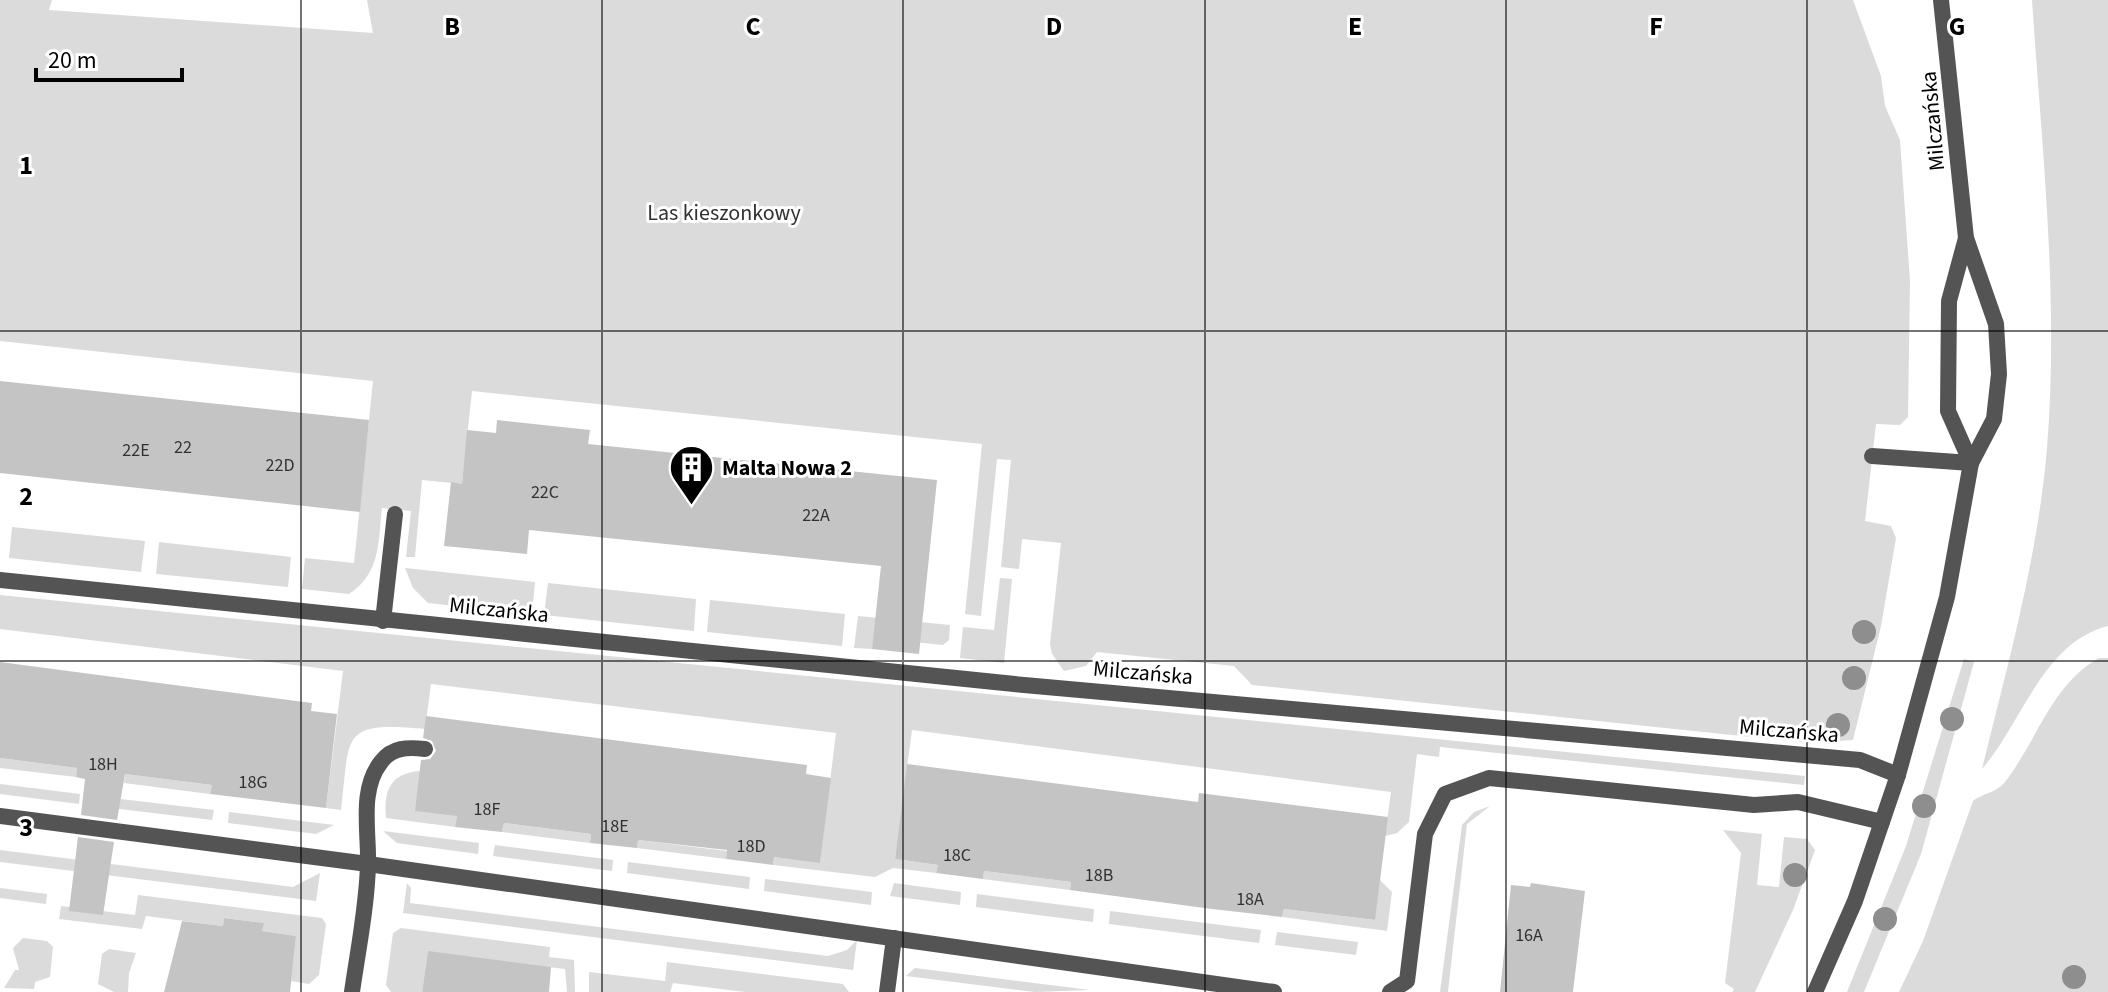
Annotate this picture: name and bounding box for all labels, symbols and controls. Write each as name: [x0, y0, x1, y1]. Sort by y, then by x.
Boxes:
text: B: [444, 8, 460, 45]
text: C: [745, 8, 761, 45]
text: D: [1046, 8, 1062, 45]
text: E: [1348, 8, 1362, 45]
text: F: [1649, 8, 1663, 45]
text: G: [1949, 8, 1965, 45]
scale bar: [36, 32, 182, 82]
text: 20 m: [48, 43, 97, 78]
street label: Milczańska: [1913, 70, 1953, 172]
text: 1: [19, 147, 33, 184]
park label: Las kieszonkowy: [647, 197, 801, 229]
house number: 22: [174, 435, 192, 460]
house number: 22E: [122, 438, 150, 463]
building icon: Malta Nowa 2: [667, 444, 715, 507]
place label: Malta Nowa 2: [722, 452, 852, 484]
house number: 22D: [266, 453, 294, 478]
text: 2: [19, 478, 33, 515]
house number: 22C: [531, 480, 559, 505]
house number: 22A: [802, 503, 830, 528]
street label: Milczańska: [448, 589, 550, 631]
street label: Milczańska: [1092, 653, 1194, 693]
street label: Milczańska: [1738, 711, 1840, 751]
house number: 18H: [88, 752, 118, 777]
house number: 18G: [239, 770, 268, 795]
house number: 18F: [474, 797, 500, 822]
text: 3: [19, 809, 33, 846]
house number: 18E: [601, 814, 629, 839]
house number: 18D: [737, 834, 765, 859]
house number: 18C: [943, 843, 971, 868]
house number: 18B: [1085, 863, 1113, 888]
house number: 18A: [1236, 887, 1264, 912]
house number: 16A: [1515, 923, 1543, 948]

